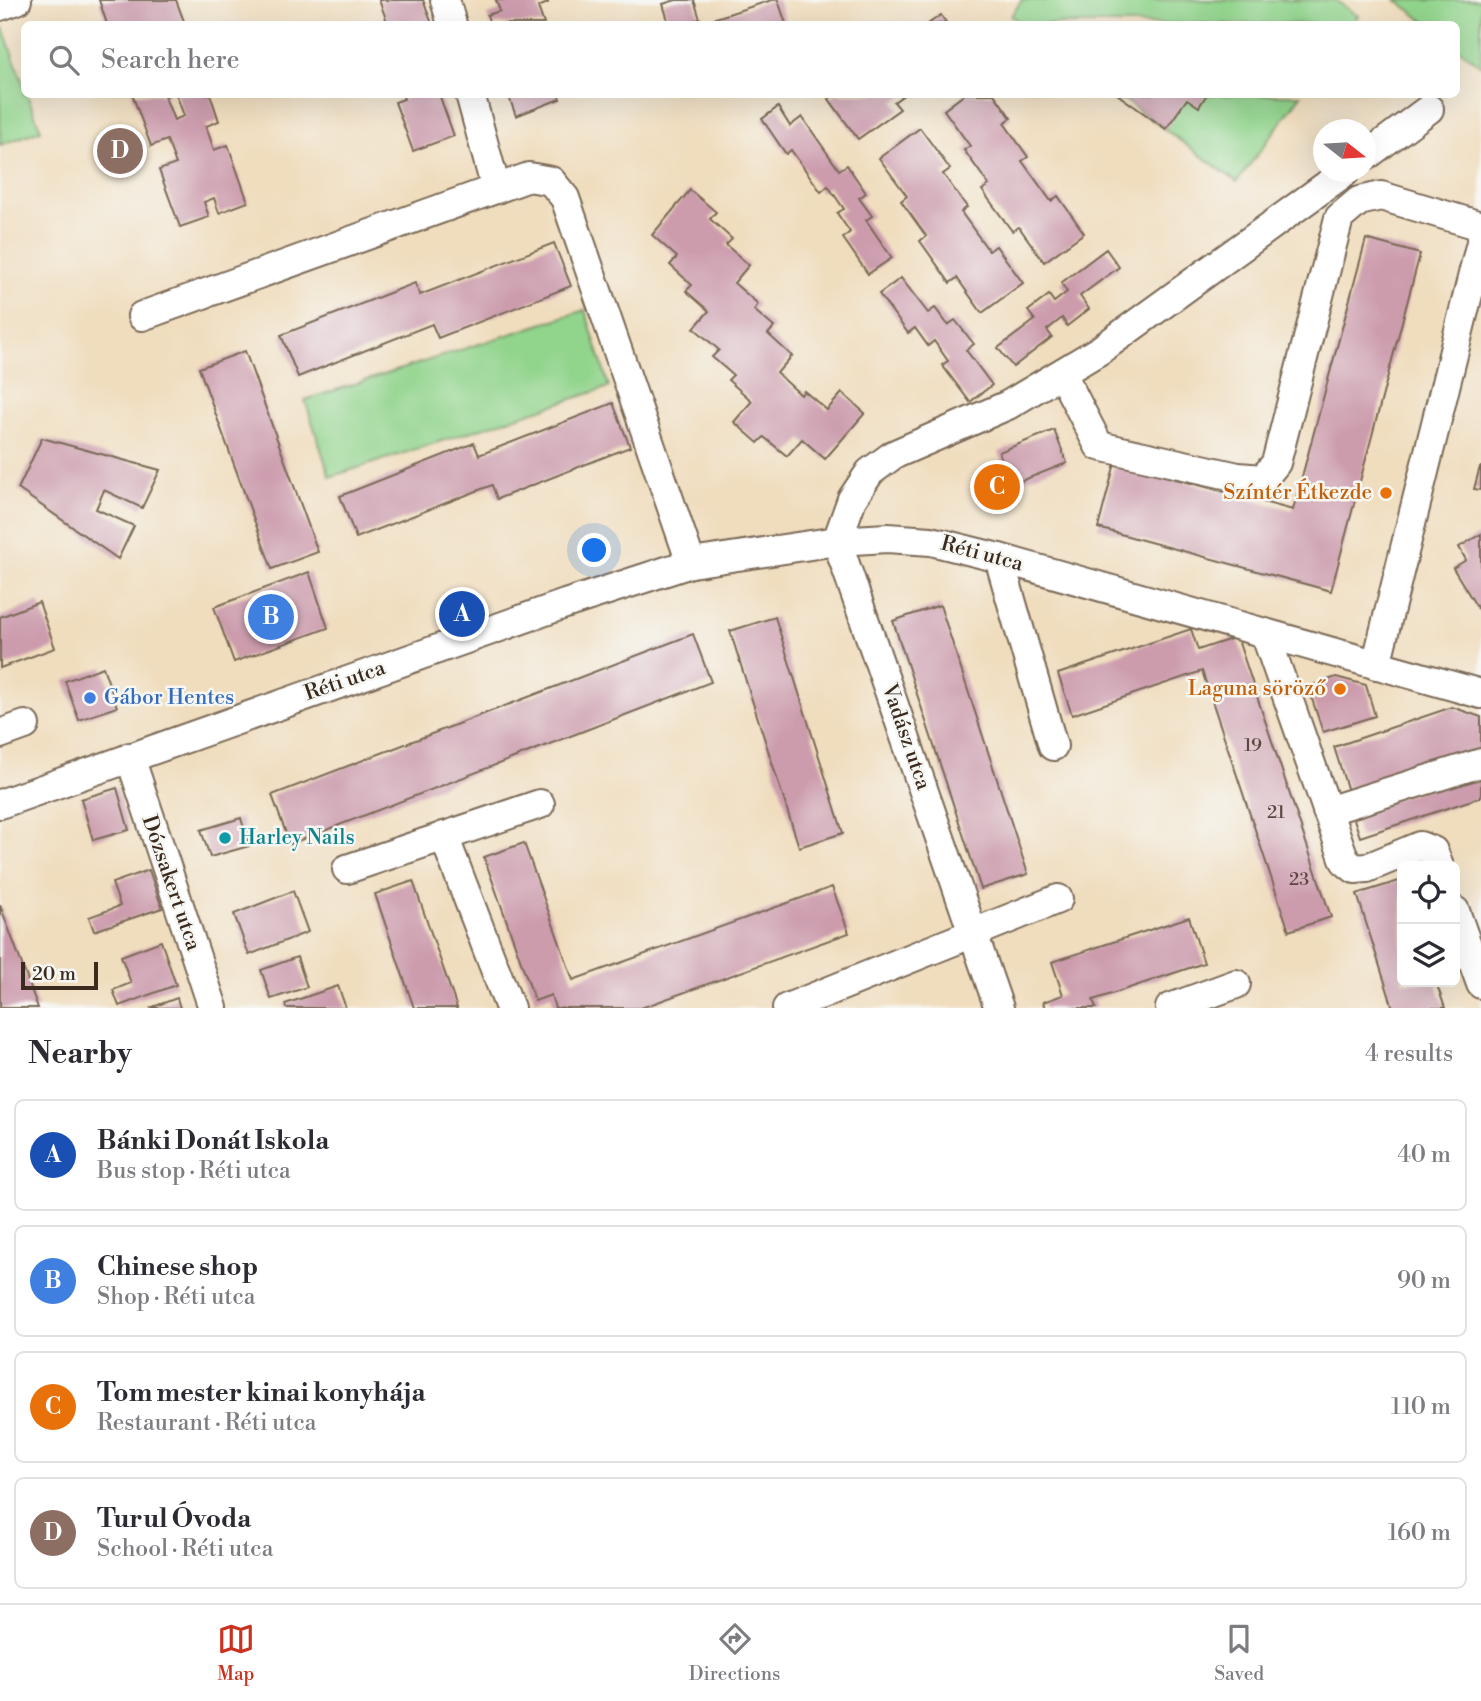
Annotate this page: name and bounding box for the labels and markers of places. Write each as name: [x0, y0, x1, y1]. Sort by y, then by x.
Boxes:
pin: D: [97, 125, 143, 177]
pin: C: [974, 461, 1020, 513]
place label: Színtér Étkezde: [1223, 478, 1372, 506]
marker: Színtér Étkezde: [1378, 485, 1394, 501]
pin: A: [439, 588, 485, 640]
pin: B: [248, 591, 294, 643]
place label: Laguna söröző: [1188, 676, 1326, 702]
marker: Laguna söröző: [1332, 681, 1348, 697]
place label: Gábor Hentes: [104, 685, 234, 711]
marker: Gábor Hentes: [82, 690, 98, 706]
place label: Harley Nails: [239, 825, 355, 851]
marker: Harley Nails: [217, 830, 233, 846]

